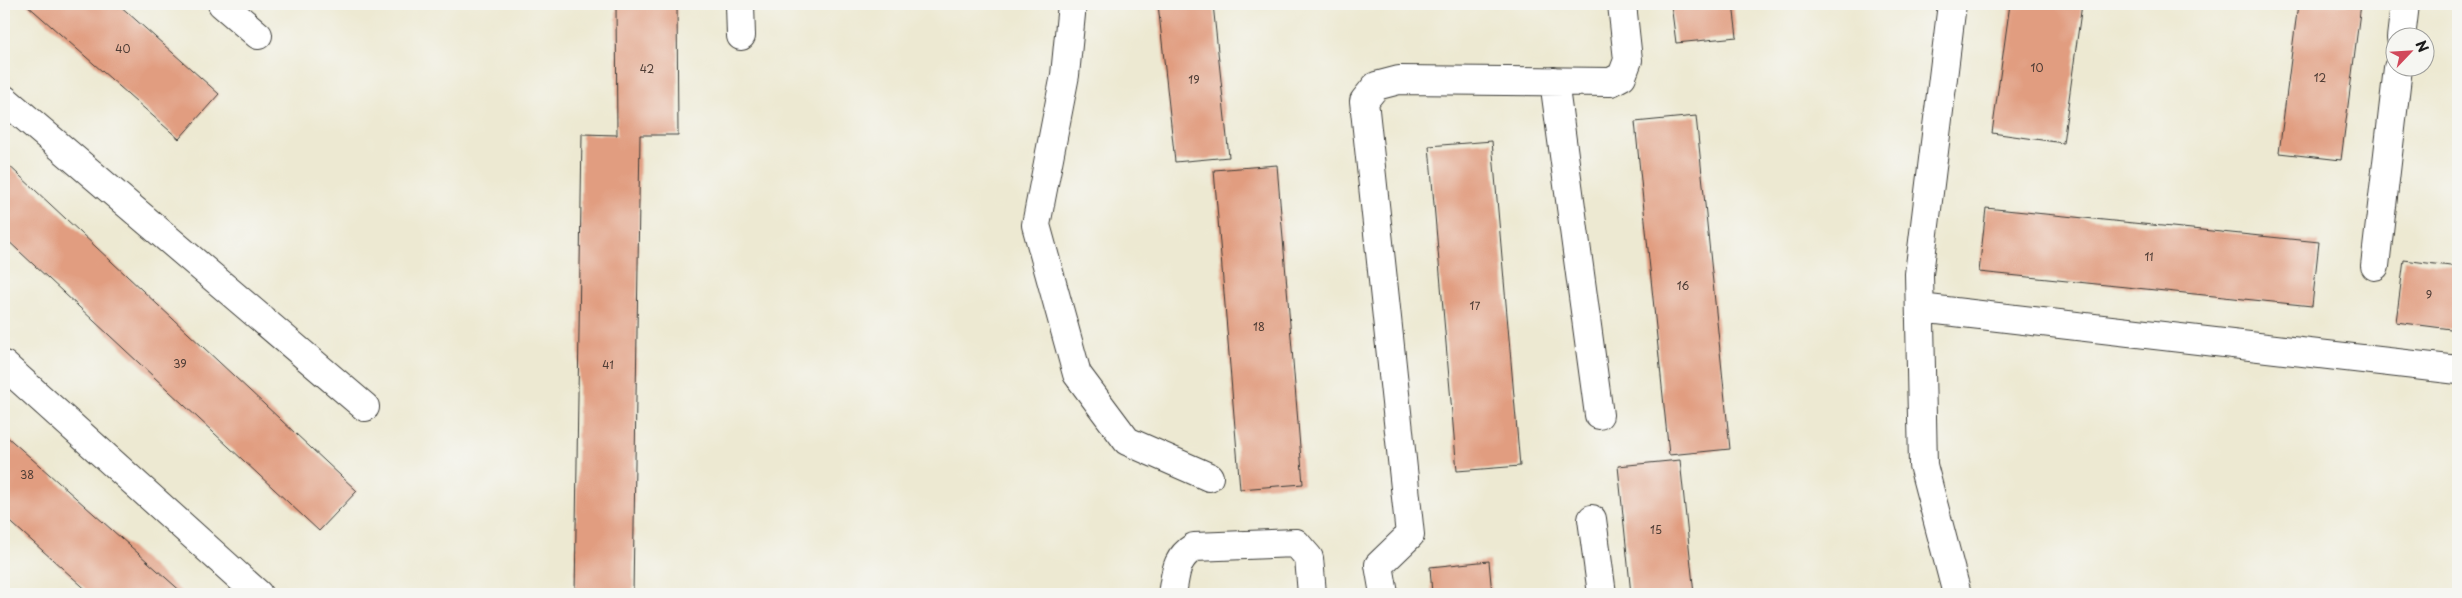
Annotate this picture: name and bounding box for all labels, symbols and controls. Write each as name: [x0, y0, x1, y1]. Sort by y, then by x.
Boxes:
north arrow: [2384, 28, 2434, 78]
text: N: [2410, 37, 2434, 56]
house number: 40: [115, 40, 131, 57]
house number: 10: [2031, 59, 2043, 76]
house number: 42: [640, 60, 655, 77]
house number: 12: [2314, 69, 2327, 86]
house number: 19: [1188, 71, 1200, 88]
house number: 11: [2144, 248, 2154, 265]
house number: 16: [1677, 277, 1690, 294]
house number: 9: [2426, 286, 2432, 303]
house number: 17: [1470, 297, 1481, 314]
house number: 18: [1253, 318, 1265, 335]
house number: 39: [173, 355, 187, 372]
house number: 41: [602, 356, 614, 373]
house number: 38: [20, 466, 34, 483]
house number: 15: [1650, 521, 1662, 538]

